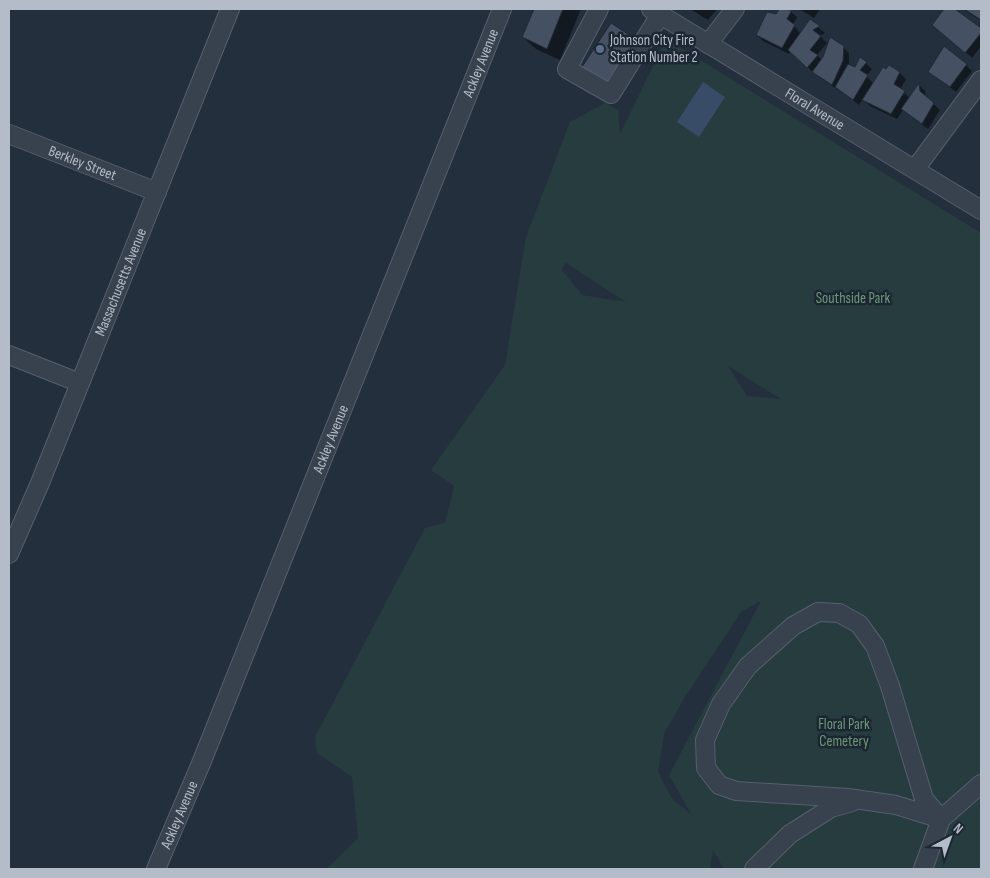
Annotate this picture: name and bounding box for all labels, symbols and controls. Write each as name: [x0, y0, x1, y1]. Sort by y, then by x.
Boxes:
street label: Ackley Avenue: [458, 26, 503, 101]
place label: Johnson City Fire Station Number 2: [609, 31, 698, 67]
marker: Johnson City Fire Station Number 2: [594, 43, 606, 55]
street label: Floral Avenue: [781, 84, 848, 135]
street label: Berkley Street: [46, 141, 119, 185]
street label: Massachusetts Avenue: [91, 225, 151, 339]
park label: Southside Park: [816, 289, 891, 308]
street label: Ackley Avenue: [308, 402, 353, 477]
park label: Floral Park Cemetery: [818, 715, 870, 751]
street label: Ackley Avenue: [156, 778, 202, 853]
north arrow: [925, 813, 975, 863]
text: N: [950, 820, 967, 837]

